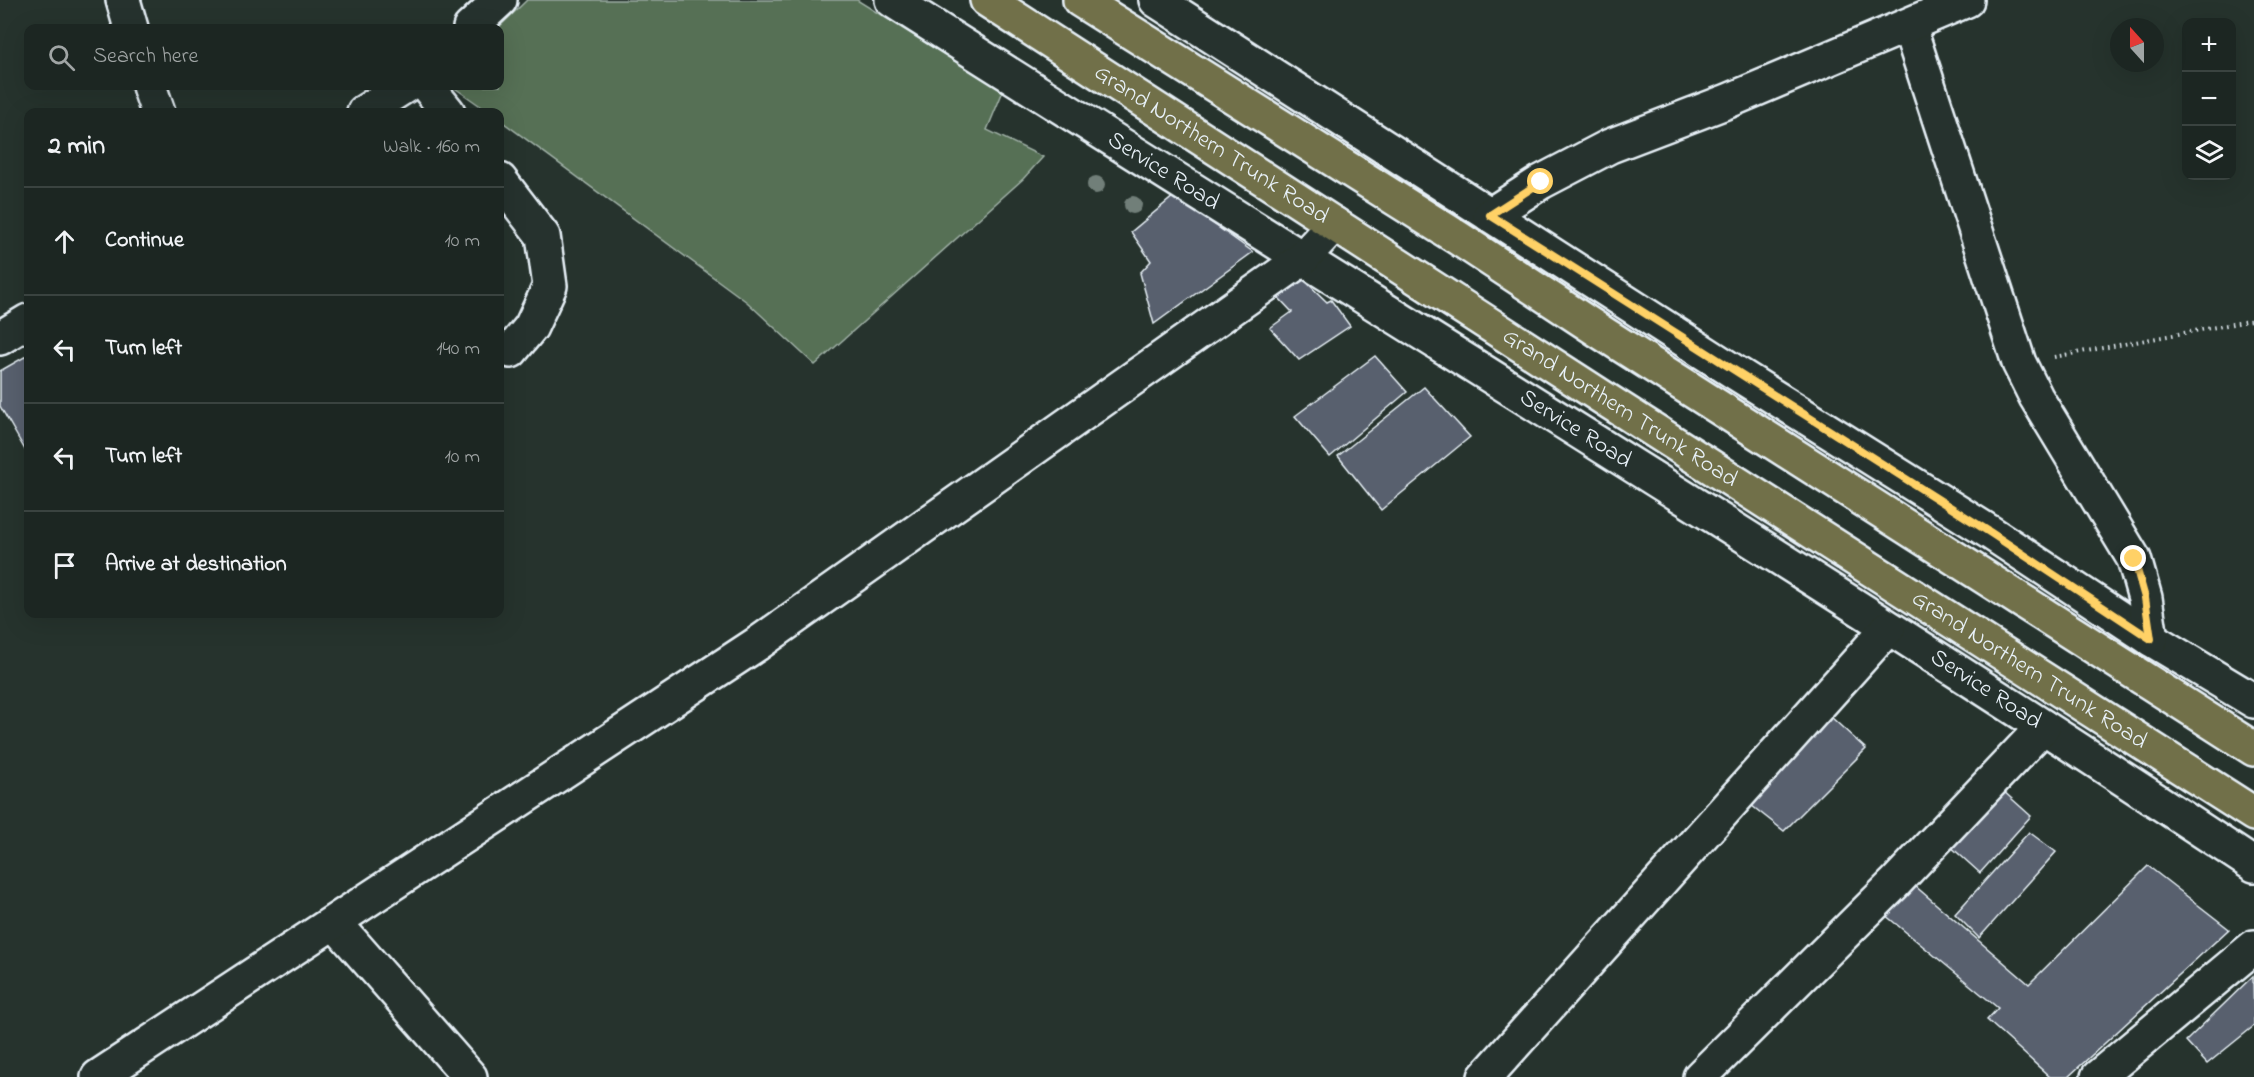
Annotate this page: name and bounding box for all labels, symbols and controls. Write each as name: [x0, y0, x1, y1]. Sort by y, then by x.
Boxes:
north arrow: [2110, 18, 2164, 72]
map controls: [2182, 18, 2236, 180]
button: +: [2182, 18, 2236, 72]
search box: [24, 24, 504, 90]
icon: search: [45, 41, 78, 74]
text: Search here: [93, 41, 198, 73]
street label: Grand Northern Trunk Road: [1087, 56, 1336, 234]
button: −: [2182, 72, 2236, 126]
street label: Service Road: [1100, 123, 1227, 220]
button: layers: [2182, 126, 2236, 180]
text: 2 min: [48, 128, 105, 166]
text: Walk · 160 m: [383, 133, 480, 162]
route start: [1527, 168, 1553, 194]
icon: ahead: [48, 225, 81, 258]
text: Continue: [105, 225, 184, 257]
text: 10 m: [444, 227, 480, 256]
street label: Grand Northern Trunk Road: [1495, 319, 1745, 497]
icon: left: [48, 333, 81, 366]
text: Turn left: [105, 333, 182, 365]
text: 140 m: [436, 335, 480, 364]
street label: Service Road: [1512, 381, 1639, 478]
icon: left: [48, 441, 81, 474]
text: Turn left: [105, 441, 182, 473]
text: 10 m: [444, 443, 480, 472]
route end: [2120, 545, 2146, 571]
icon: arrive: [48, 549, 81, 582]
text: Arrive at destination: [105, 549, 287, 581]
street label: Grand Northern Trunk Road: [1904, 582, 2154, 759]
street label: Service Road: [1923, 641, 2049, 739]

